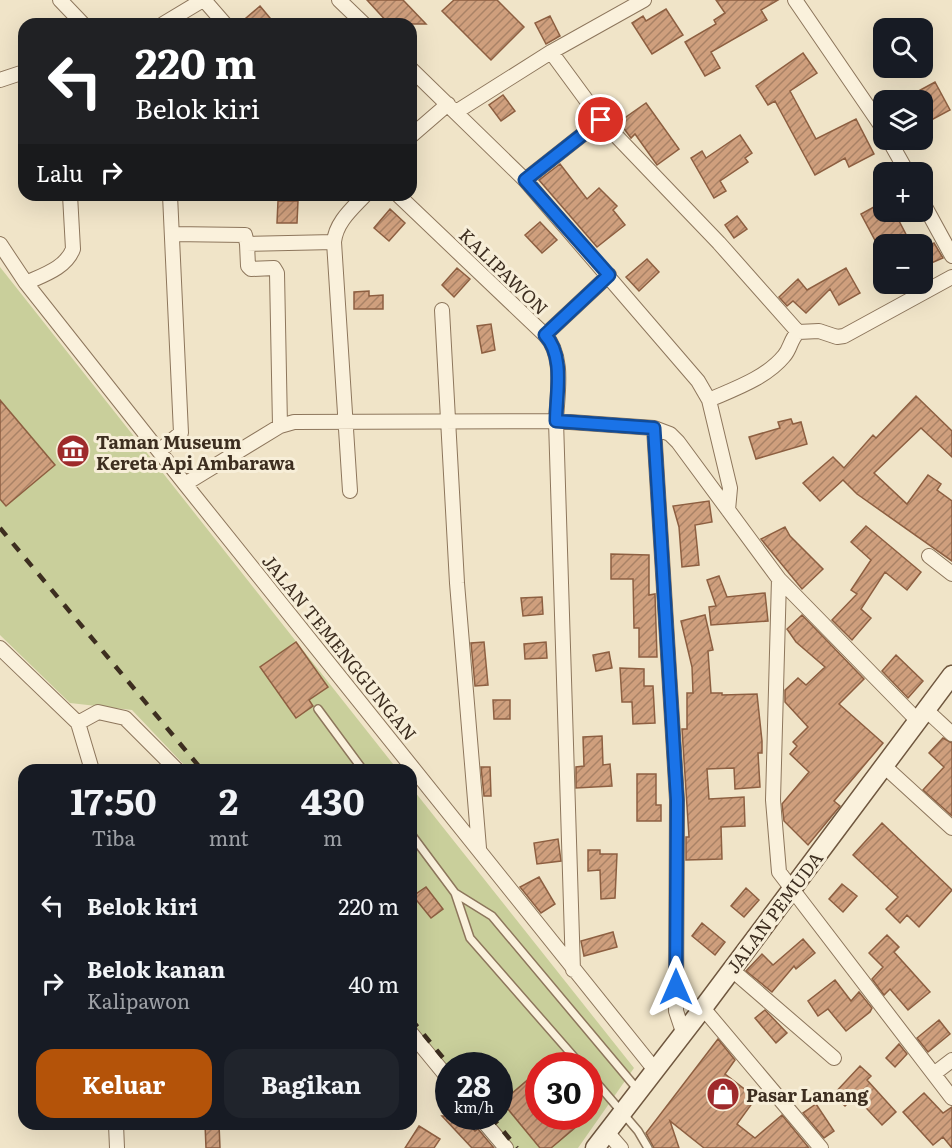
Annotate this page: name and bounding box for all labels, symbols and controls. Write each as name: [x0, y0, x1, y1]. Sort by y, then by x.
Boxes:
map controls: [873, 18, 933, 294]
button: search: [873, 18, 933, 78]
text: 220 m: [135, 30, 256, 92]
icon: left: [36, 42, 114, 120]
text: Belok kiri: [135, 87, 260, 127]
button: layers: [873, 90, 933, 150]
pin: [575, 94, 626, 145]
icon: arrive: [584, 103, 617, 136]
text: Lalu: [36, 156, 83, 189]
icon: right: [95, 156, 128, 189]
button: +: [873, 162, 933, 222]
street label: KALIPAWON: [453, 221, 555, 321]
button: −: [873, 234, 933, 294]
place label: Taman Museum Kereta Api Ambarawa: [96, 428, 296, 476]
museum icon: Taman Museum Kereta Api Ambarawa: [55, 433, 91, 469]
street label: JALAN TEMENGGUNGAN: [256, 548, 424, 746]
text: 17:50: [70, 773, 157, 826]
text: 2: [219, 773, 238, 826]
text: 430: [301, 773, 365, 826]
text: Tiba: [92, 822, 135, 852]
text: mnt: [209, 822, 249, 852]
text: m: [323, 822, 343, 852]
street label: JALAN PEMUDA: [719, 846, 829, 978]
icon: left: [36, 889, 69, 922]
text: Belok kiri: [87, 889, 198, 922]
text: 220 m: [338, 889, 399, 922]
text: Belok kanan: [87, 952, 225, 985]
position arrow: [644, 955, 708, 1019]
icon: right: [36, 967, 69, 1000]
text: 40 m: [348, 967, 399, 1000]
text: Kalipawon: [87, 985, 190, 1015]
button: Keluar: [36, 1049, 212, 1118]
button: Bagikan: [224, 1049, 399, 1118]
speed limit sign: 30: [525, 1052, 603, 1130]
text: 28: [457, 1062, 491, 1106]
shop icon: Pasar Lanang: [705, 1076, 741, 1112]
place label: Pasar Lanang: [746, 1081, 870, 1108]
text: km/h: [454, 1095, 494, 1118]

